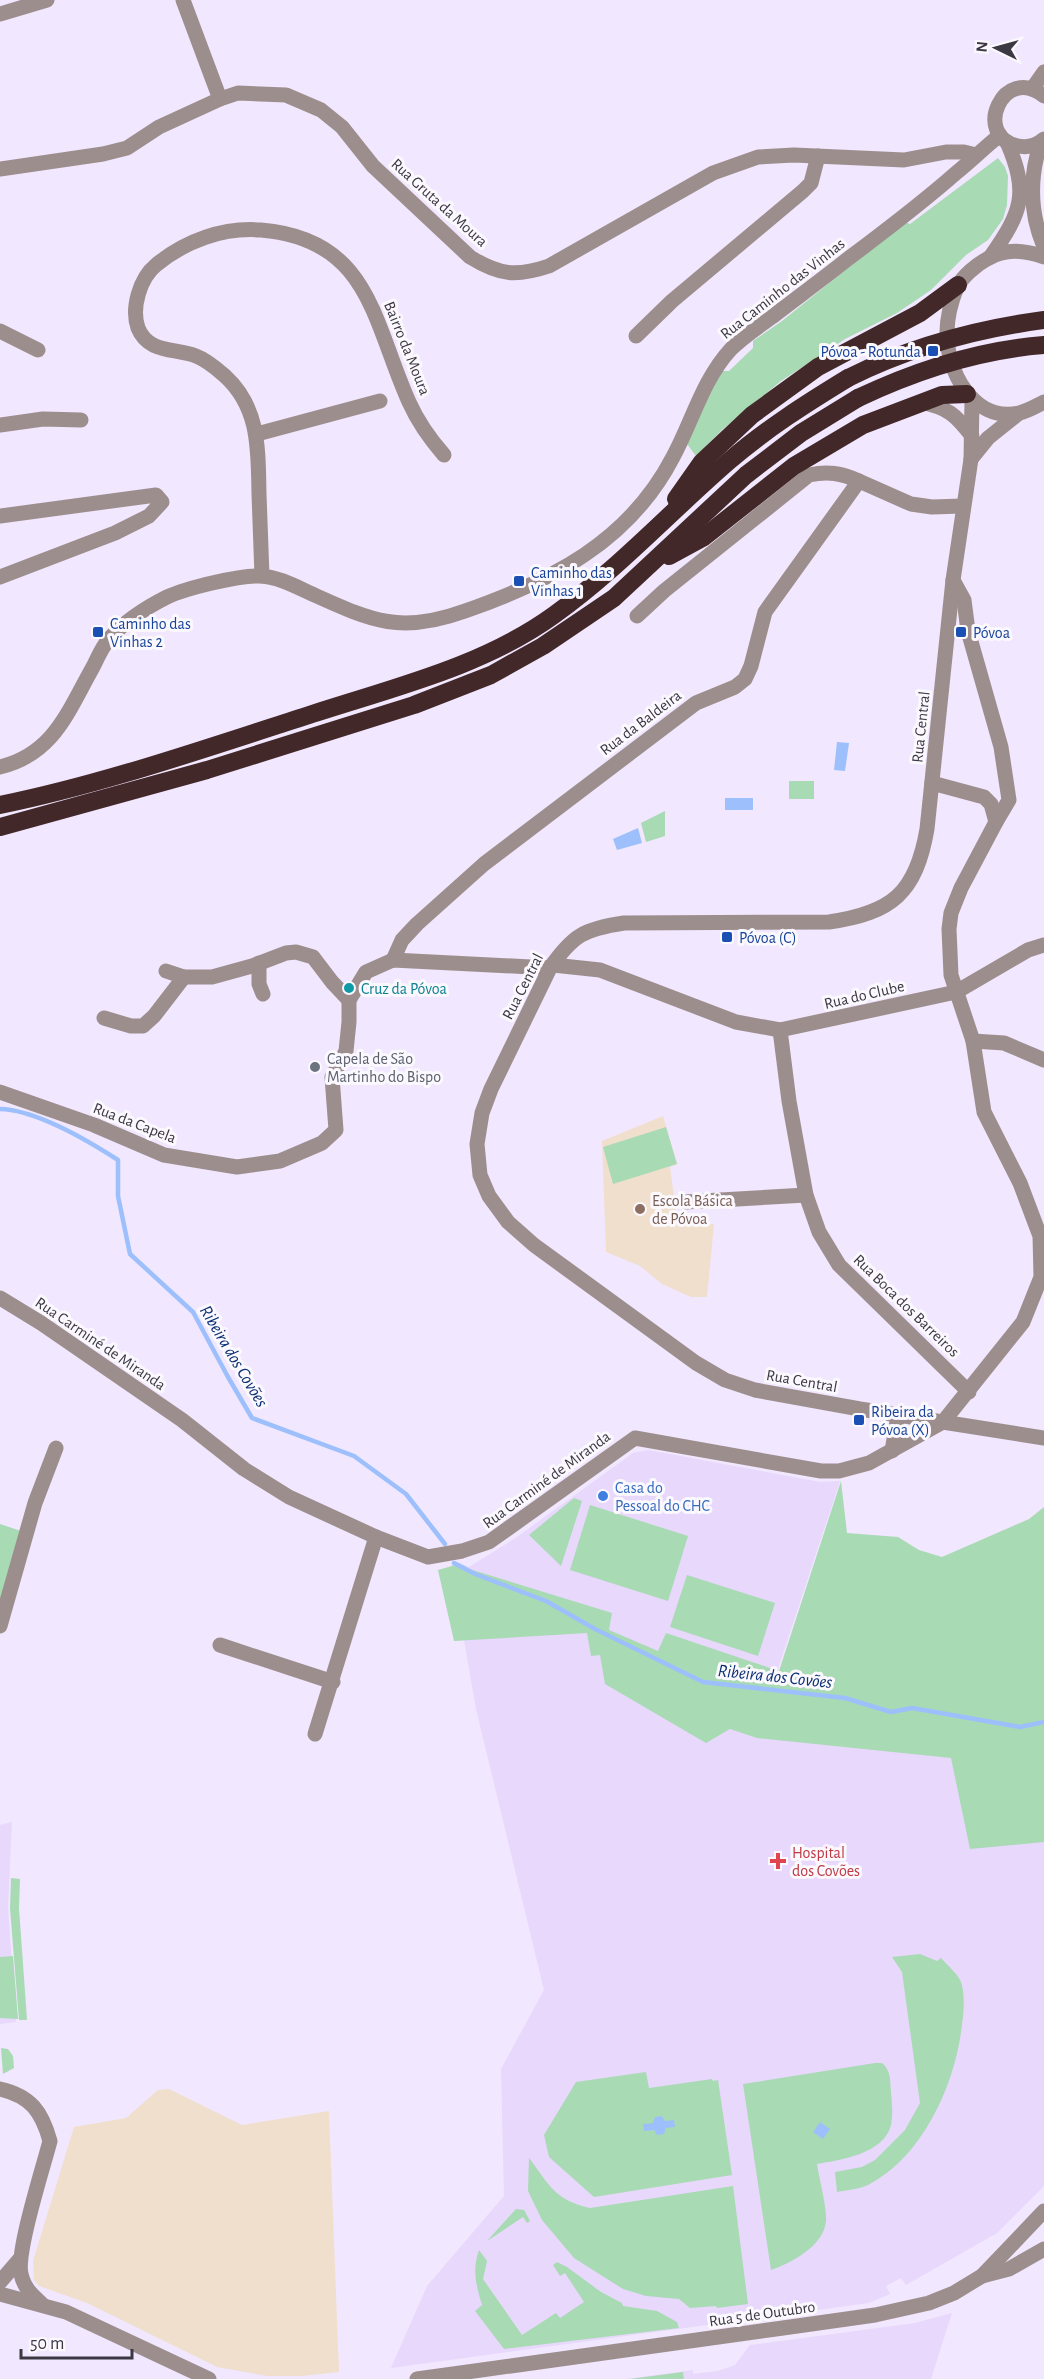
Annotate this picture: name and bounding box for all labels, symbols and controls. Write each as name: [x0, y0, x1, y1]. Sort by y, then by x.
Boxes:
north arrow: [966, 18, 1026, 78]
text: N: [974, 41, 991, 53]
street label: Rua Gruta da Moura: [388, 156, 491, 250]
street label: Rua Caminho das Vinhas: [717, 235, 848, 342]
street label: Bairro da Moura: [381, 299, 433, 398]
place label: Póvoa - Rotunda: [821, 344, 921, 360]
marker: Póvoa - Rotunda: [926, 344, 940, 358]
place label: Caminho das Vinhas 1: [531, 565, 612, 599]
marker: Caminho das Vinhas 1: [512, 574, 526, 588]
place label: Caminho das Vinhas 2: [110, 616, 191, 650]
marker: Caminho das Vinhas 2: [91, 625, 105, 639]
marker: Póvoa: [954, 625, 968, 639]
place label: Póvoa: [973, 625, 1010, 641]
street label: Rua da Baldeira: [597, 687, 684, 758]
street label: Rua Central: [909, 691, 933, 764]
marker: Póvoa (C): [720, 930, 734, 944]
place label: Póvoa (C): [739, 930, 797, 946]
street label: Rua Central: [499, 951, 546, 1022]
street label: Rua do Clube: [823, 978, 906, 1012]
marker: Cruz da Póvoa: [342, 981, 356, 995]
place label: Cruz da Póvoa: [361, 981, 447, 997]
place label: Capela de São Martinho do Bispo: [327, 1051, 441, 1085]
marker: Capela de São Martinho do Bispo: [308, 1060, 322, 1074]
street label: Rua da Capela: [91, 1100, 178, 1146]
place label: Escola Básica de Póvoa: [652, 1193, 733, 1227]
marker: Escola Básica de Póvoa: [633, 1202, 647, 1216]
street label: Rua Boca dos Barreiros: [850, 1251, 962, 1360]
street label: Rua Carminé de Miranda: [32, 1294, 169, 1393]
water label: Ribeira dos Covões: [196, 1303, 271, 1411]
street label: Rua Central: [765, 1367, 839, 1395]
place label: Ribeira da Póvoa (X): [871, 1404, 934, 1438]
marker: Ribeira da Póvoa (X): [852, 1413, 866, 1427]
street label: Rua Carminé de Miranda: [480, 1428, 613, 1531]
place label: Casa do Pessoal do CHC: [615, 1480, 710, 1514]
marker: Casa do Pessoal do CHC: [596, 1489, 610, 1503]
water label: Ribeira dos Covões: [717, 1662, 833, 1692]
place label: Hospital dos Covões: [792, 1845, 860, 1879]
marker: Hospital dos Covões: [769, 1852, 787, 1870]
street label: Rua 5 de Outubro: [708, 2299, 816, 2329]
scale bar: [21, 2322, 132, 2360]
text: 50 m: [30, 2335, 64, 2353]

